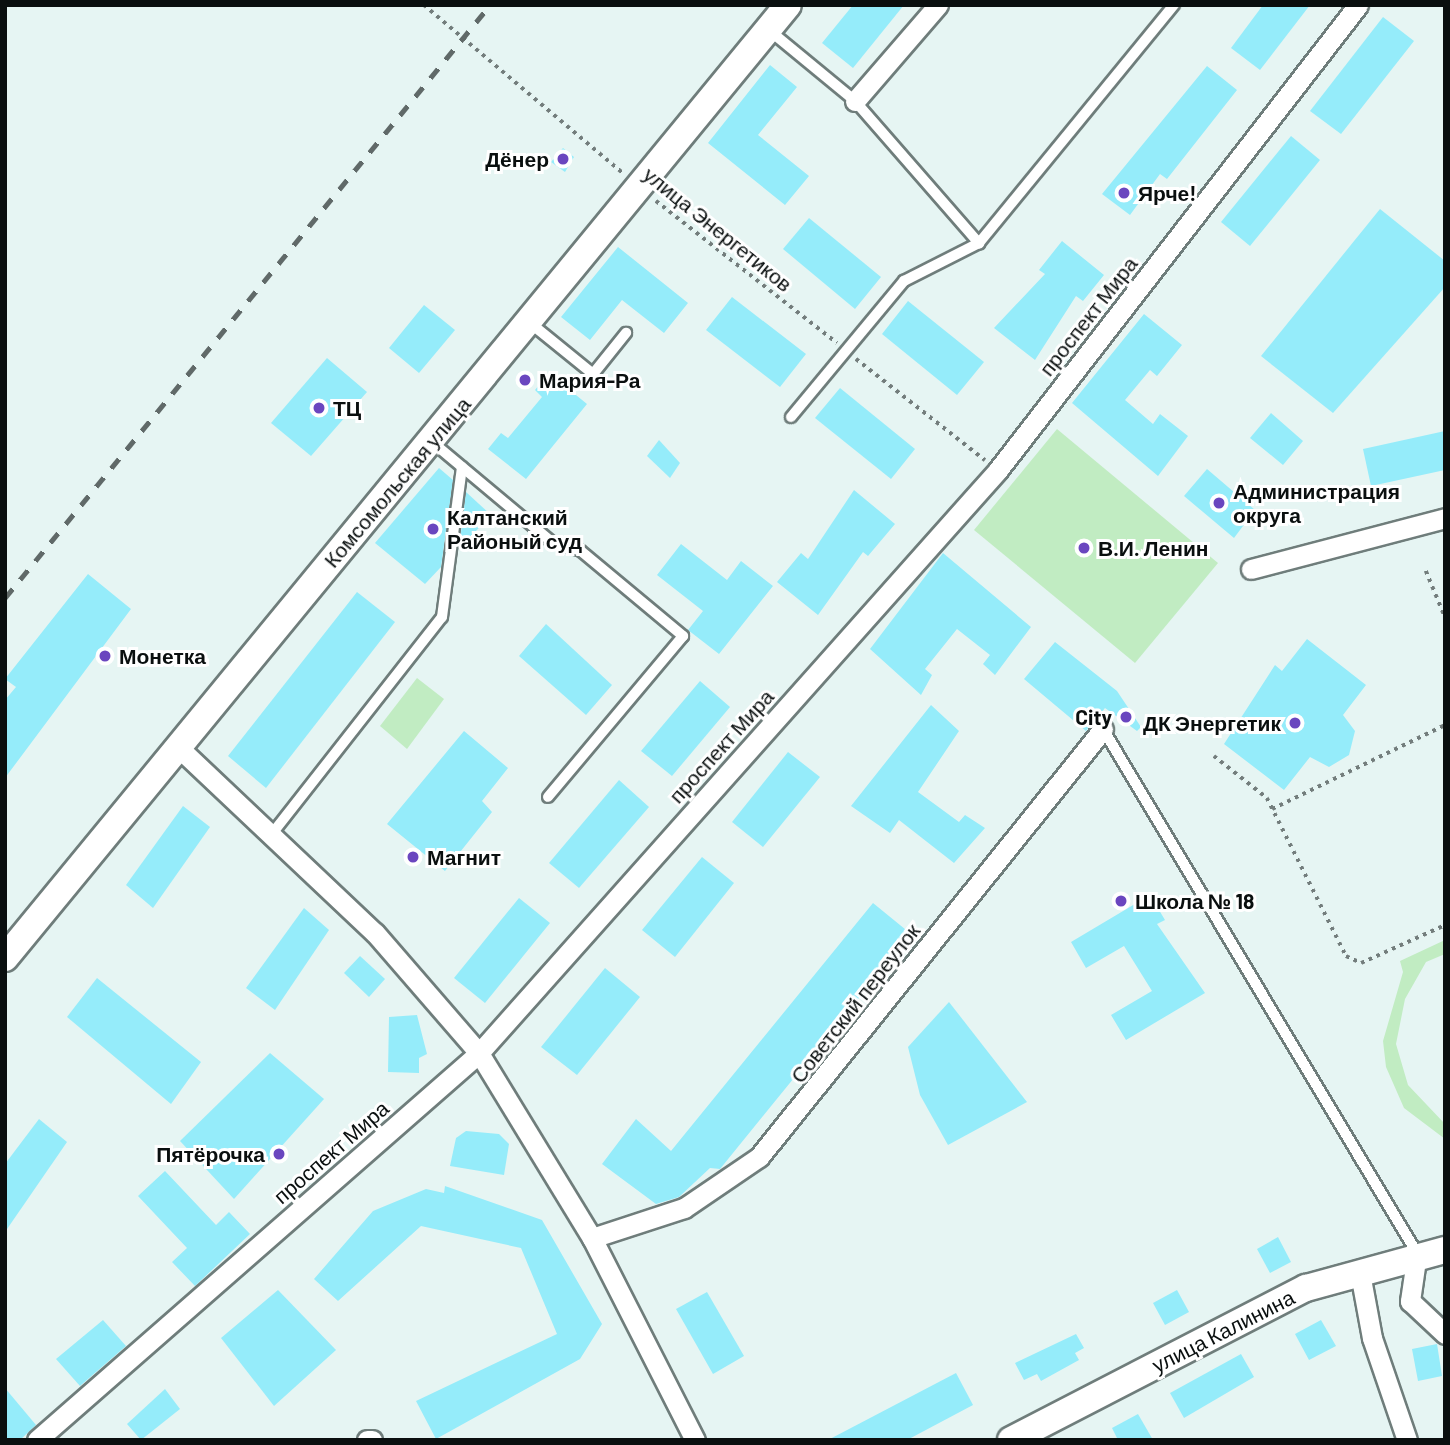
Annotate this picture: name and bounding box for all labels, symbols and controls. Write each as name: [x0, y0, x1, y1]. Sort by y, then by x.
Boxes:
place label: Дёнер: [485, 146, 549, 172]
marker: Дёнер: [555, 151, 571, 167]
street label: улица Энергетиков: [639, 161, 797, 297]
place label: Ярче!: [1138, 180, 1196, 206]
marker: Ярче!: [1116, 185, 1132, 201]
street label: проспект Мира: [1034, 251, 1142, 381]
place label: Мария-Ра: [539, 367, 640, 393]
marker: Мария-Ра: [517, 372, 533, 388]
street label: Комсомольская улица: [318, 392, 476, 572]
place label: ТЦ: [333, 395, 361, 421]
marker: ТЦ: [311, 400, 327, 416]
place label: Администрация округа: [1233, 478, 1400, 528]
marker: Администрация округа: [1211, 495, 1227, 511]
place label: Калтанский Районый суд: [447, 504, 582, 554]
marker: Калтанский Районый суд: [425, 521, 441, 537]
place label: В.И. Ленин: [1098, 535, 1208, 561]
marker: В.И. Ленин: [1076, 540, 1092, 556]
place label: Монетка: [119, 643, 206, 669]
marker: Монетка: [97, 648, 113, 664]
street label: проспект Мира: [663, 684, 779, 808]
place label: City: [1075, 704, 1112, 730]
marker: City: [1118, 709, 1134, 725]
place label: ДК Энергетик: [1143, 710, 1281, 736]
marker: ДК Энергетик: [1287, 715, 1303, 731]
place label: Магнит: [427, 844, 501, 870]
marker: Магнит: [405, 849, 421, 865]
place label: Школа № 18: [1135, 888, 1254, 914]
marker: Школа № 18: [1113, 893, 1129, 909]
street label: Советский переулок: [785, 918, 925, 1088]
street label: проспект Мира: [268, 1095, 394, 1209]
place label: Пятёрочка: [156, 1141, 265, 1167]
marker: Пятёрочка: [271, 1146, 287, 1162]
street label: улица Калинина: [1148, 1284, 1298, 1378]

